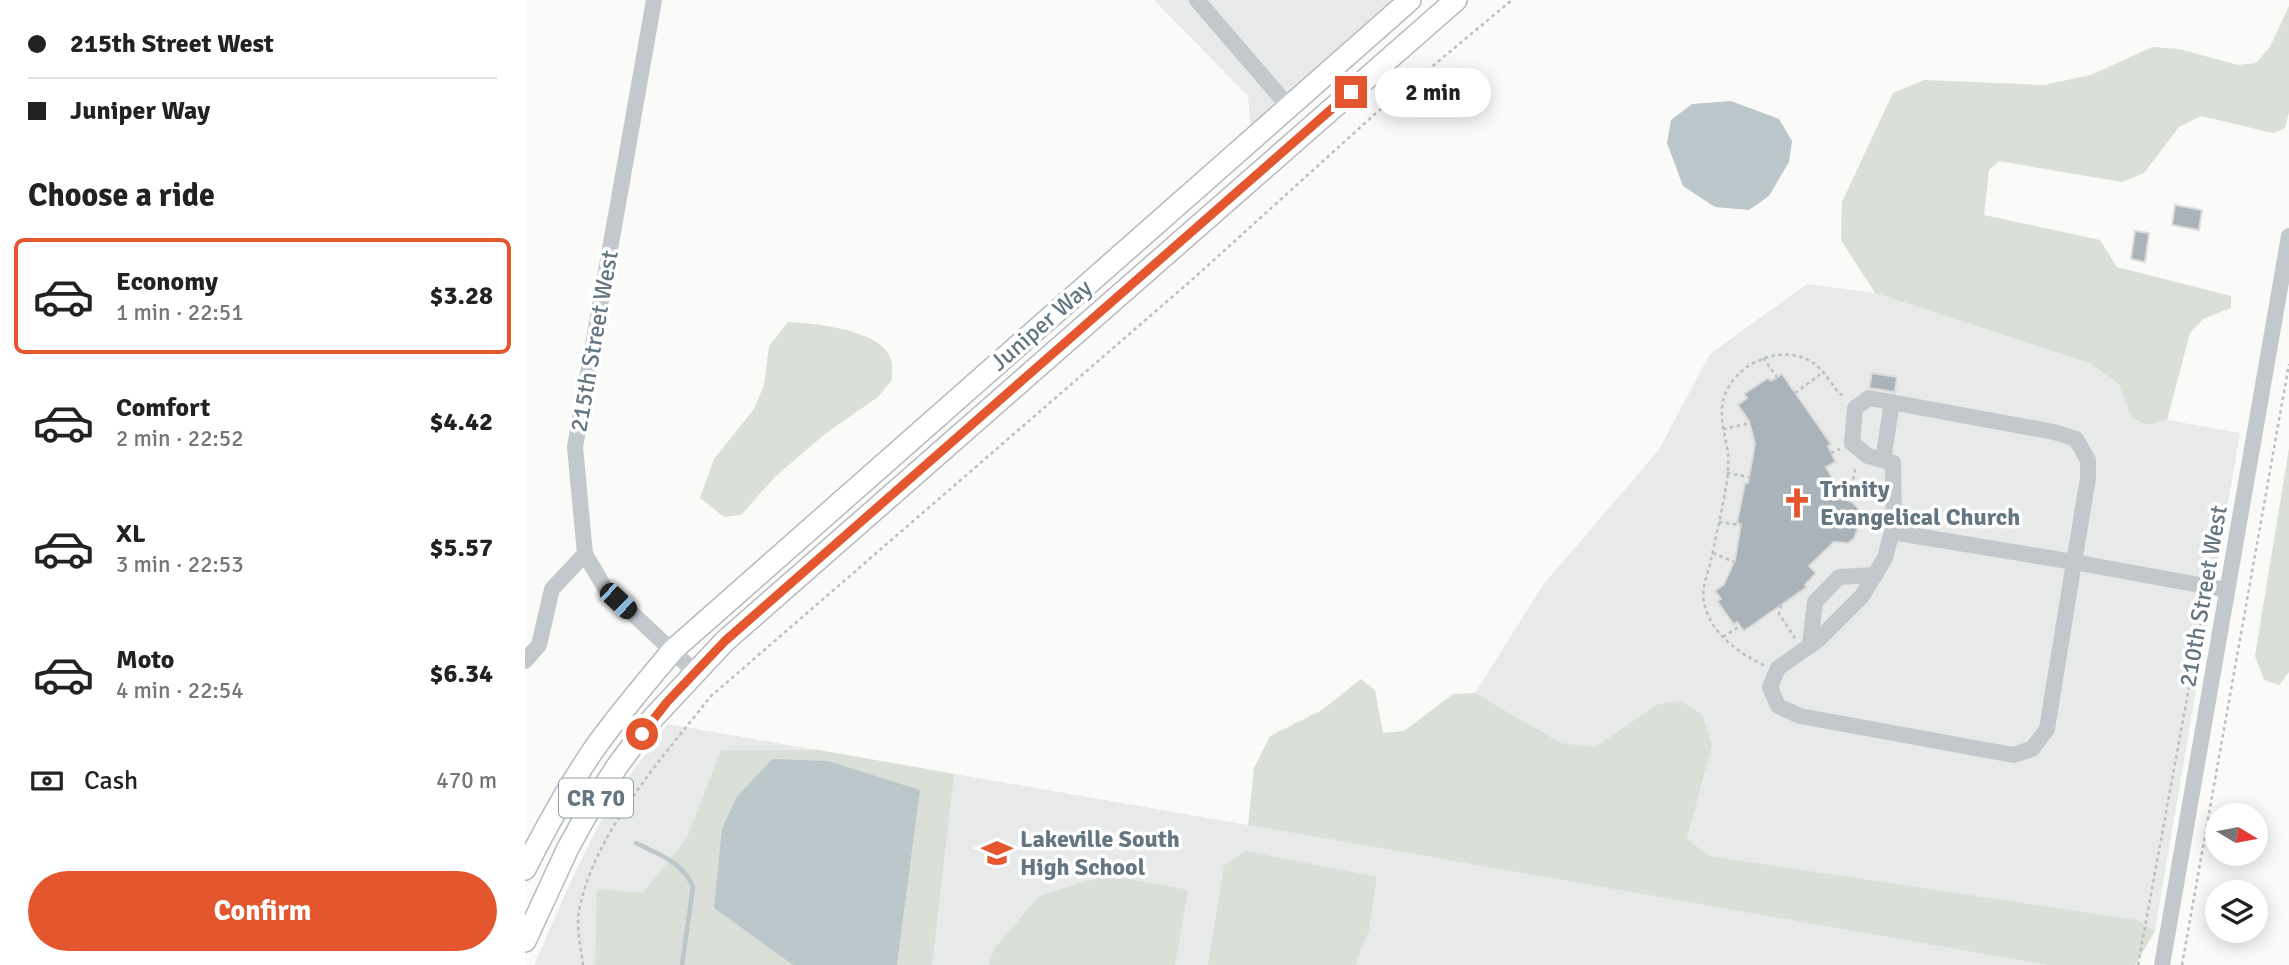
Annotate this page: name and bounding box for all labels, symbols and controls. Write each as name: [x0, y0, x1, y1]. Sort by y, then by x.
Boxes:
text: 215th Street West: [70, 28, 274, 60]
callout: 2 min: [1375, 68, 1491, 116]
route end: [1335, 76, 1367, 108]
text: 2 min: [1405, 78, 1461, 107]
text: Juniper Way: [70, 95, 210, 127]
text: Choose a ride: [28, 176, 215, 215]
street label: 215th Street West: [563, 248, 625, 434]
icon: car: [32, 265, 95, 328]
text: Economy: [116, 266, 218, 298]
street label: Juniper Way: [984, 273, 1098, 377]
text: $3.28: [429, 280, 493, 312]
text: 1 min · 22:51: [116, 298, 244, 327]
icon: car: [32, 391, 95, 454]
text: Comfort: [116, 392, 210, 424]
text: $4.42: [429, 406, 493, 438]
text: 2 min · 22:52: [116, 424, 244, 453]
place label: Trinity Evangelical Church: [1820, 474, 2020, 532]
church icon: Trinity Evangelical Church: [1780, 486, 1814, 520]
street label: 210th Street West: [2172, 503, 2234, 689]
icon: car: [32, 517, 95, 580]
text: XL: [116, 518, 146, 550]
text: $5.57: [429, 532, 493, 564]
text: 3 min · 22:53: [116, 550, 244, 579]
car: [596, 579, 641, 623]
icon: car: [32, 643, 95, 706]
text: Moto: [116, 644, 174, 676]
text: $6.34: [429, 658, 493, 690]
text: 4 min · 22:54: [116, 676, 244, 705]
route start: [626, 718, 658, 750]
icon: cash: [28, 762, 66, 800]
text: Cash: [84, 765, 138, 797]
text: 470 m: [436, 766, 497, 795]
road number: CR 70: [559, 778, 633, 818]
north arrow: [2205, 803, 2268, 866]
map controls: [2205, 803, 2268, 943]
place label: Lakeville South High School: [1020, 824, 1180, 882]
school or university icon: Lakeville South High School: [980, 836, 1014, 870]
button: Confirm: [28, 871, 497, 951]
button: layers: [2205, 880, 2268, 943]

